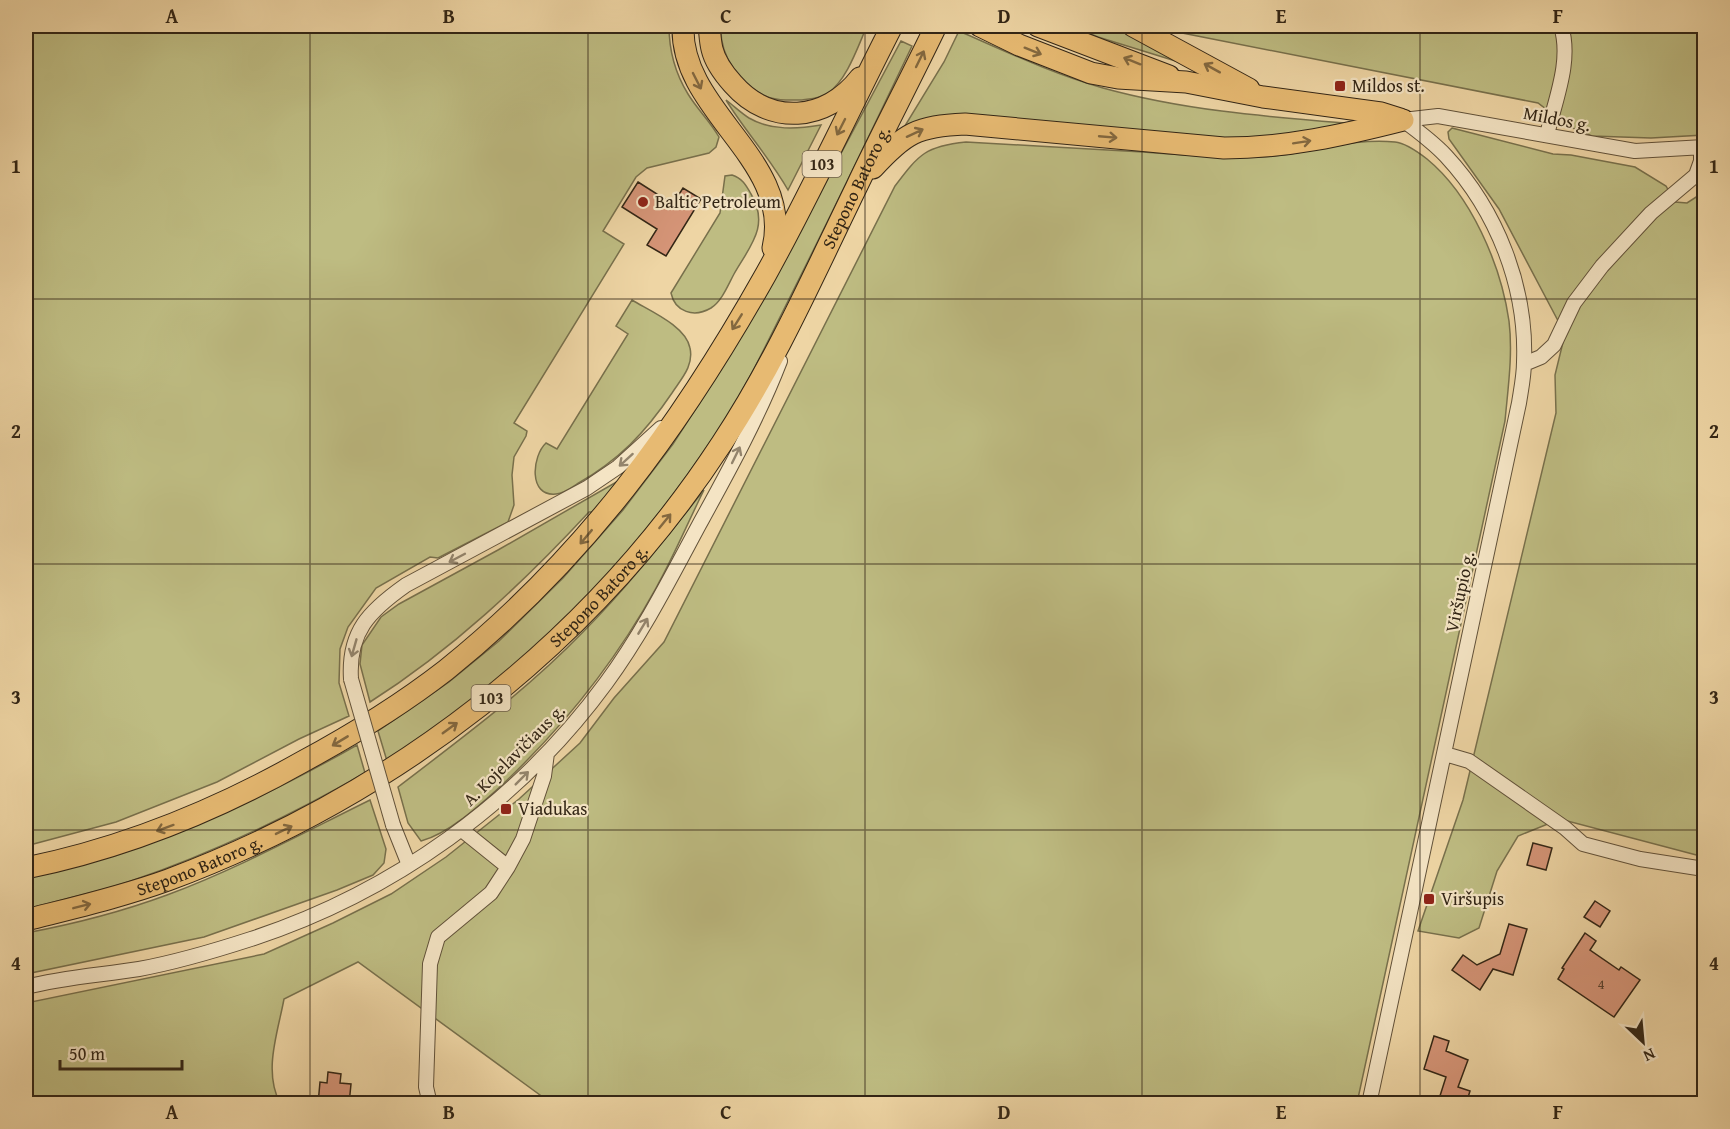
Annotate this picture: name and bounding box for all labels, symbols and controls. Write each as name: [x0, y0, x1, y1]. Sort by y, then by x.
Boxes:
text: A: [166, 1, 179, 30]
text: B: [443, 1, 455, 30]
text: C: [720, 1, 732, 30]
text: D: [997, 1, 1011, 30]
text: E: [1276, 1, 1287, 30]
text: F: [1553, 1, 1563, 30]
one-way arrow: [1023, 46, 1041, 57]
one-way arrow: [915, 50, 927, 68]
one-way arrow: [1123, 55, 1142, 66]
one-way arrow: [1204, 62, 1221, 74]
one-way arrow: [692, 72, 703, 90]
place label: Mildos st.: [1352, 72, 1425, 99]
marker: Mildos st.: [1333, 79, 1347, 93]
street label: Mildos g.: [1521, 99, 1593, 138]
one-way arrow: [834, 118, 846, 136]
street label: Stepono Batoro g.: [815, 121, 897, 253]
one-way arrow: [905, 127, 923, 139]
one-way arrow: [1097, 132, 1117, 143]
one-way arrow: [1291, 136, 1311, 147]
text: 1: [11, 151, 21, 180]
road number: 103: [802, 151, 842, 177]
text: 1: [1709, 151, 1719, 180]
place label: Baltic Petroleum: [655, 188, 781, 215]
marker: Baltic Petroleum: [636, 195, 650, 209]
one-way arrow: [731, 313, 743, 330]
text: 2: [11, 416, 21, 445]
text: 2: [1709, 416, 1719, 445]
one-way arrow: [731, 446, 743, 464]
one-way arrow: [618, 453, 633, 467]
one-way arrow: [659, 513, 672, 529]
one-way arrow: [579, 529, 593, 544]
street label: Stepono Batoro g.: [543, 538, 654, 654]
street label: Viršupio g.: [1438, 549, 1481, 635]
one-way arrow: [449, 553, 467, 564]
one-way arrow: [637, 618, 649, 635]
one-way arrow: [348, 638, 359, 657]
text: 3: [11, 682, 21, 711]
text: 3: [1709, 682, 1719, 711]
road number: 103: [472, 685, 510, 711]
street label: A. Kojelavičiaus g.: [456, 697, 571, 812]
one-way arrow: [442, 722, 458, 735]
one-way arrow: [332, 735, 349, 747]
one-way arrow: [514, 770, 529, 785]
place label: Viadukas: [518, 795, 588, 822]
marker: Viadukas: [499, 802, 513, 816]
one-way arrow: [156, 823, 175, 834]
one-way arrow: [275, 823, 293, 835]
street label: Stepono Batoro g.: [133, 828, 267, 903]
place label: Viršupis: [1441, 885, 1504, 912]
marker: Viršupis: [1422, 892, 1436, 906]
one-way arrow: [73, 899, 92, 911]
text: 4: [11, 948, 21, 977]
text: 4: [1709, 948, 1719, 977]
house number: 4: [1597, 973, 1605, 994]
north arrow: [1613, 1012, 1673, 1072]
scale bar: [60, 1033, 182, 1071]
text: 50 m: [69, 1040, 105, 1067]
text: N: [1639, 1042, 1660, 1069]
text: A: [166, 1097, 179, 1126]
text: B: [443, 1097, 455, 1126]
text: C: [720, 1097, 732, 1126]
text: D: [997, 1097, 1011, 1126]
text: E: [1276, 1097, 1287, 1126]
text: F: [1553, 1097, 1563, 1126]

